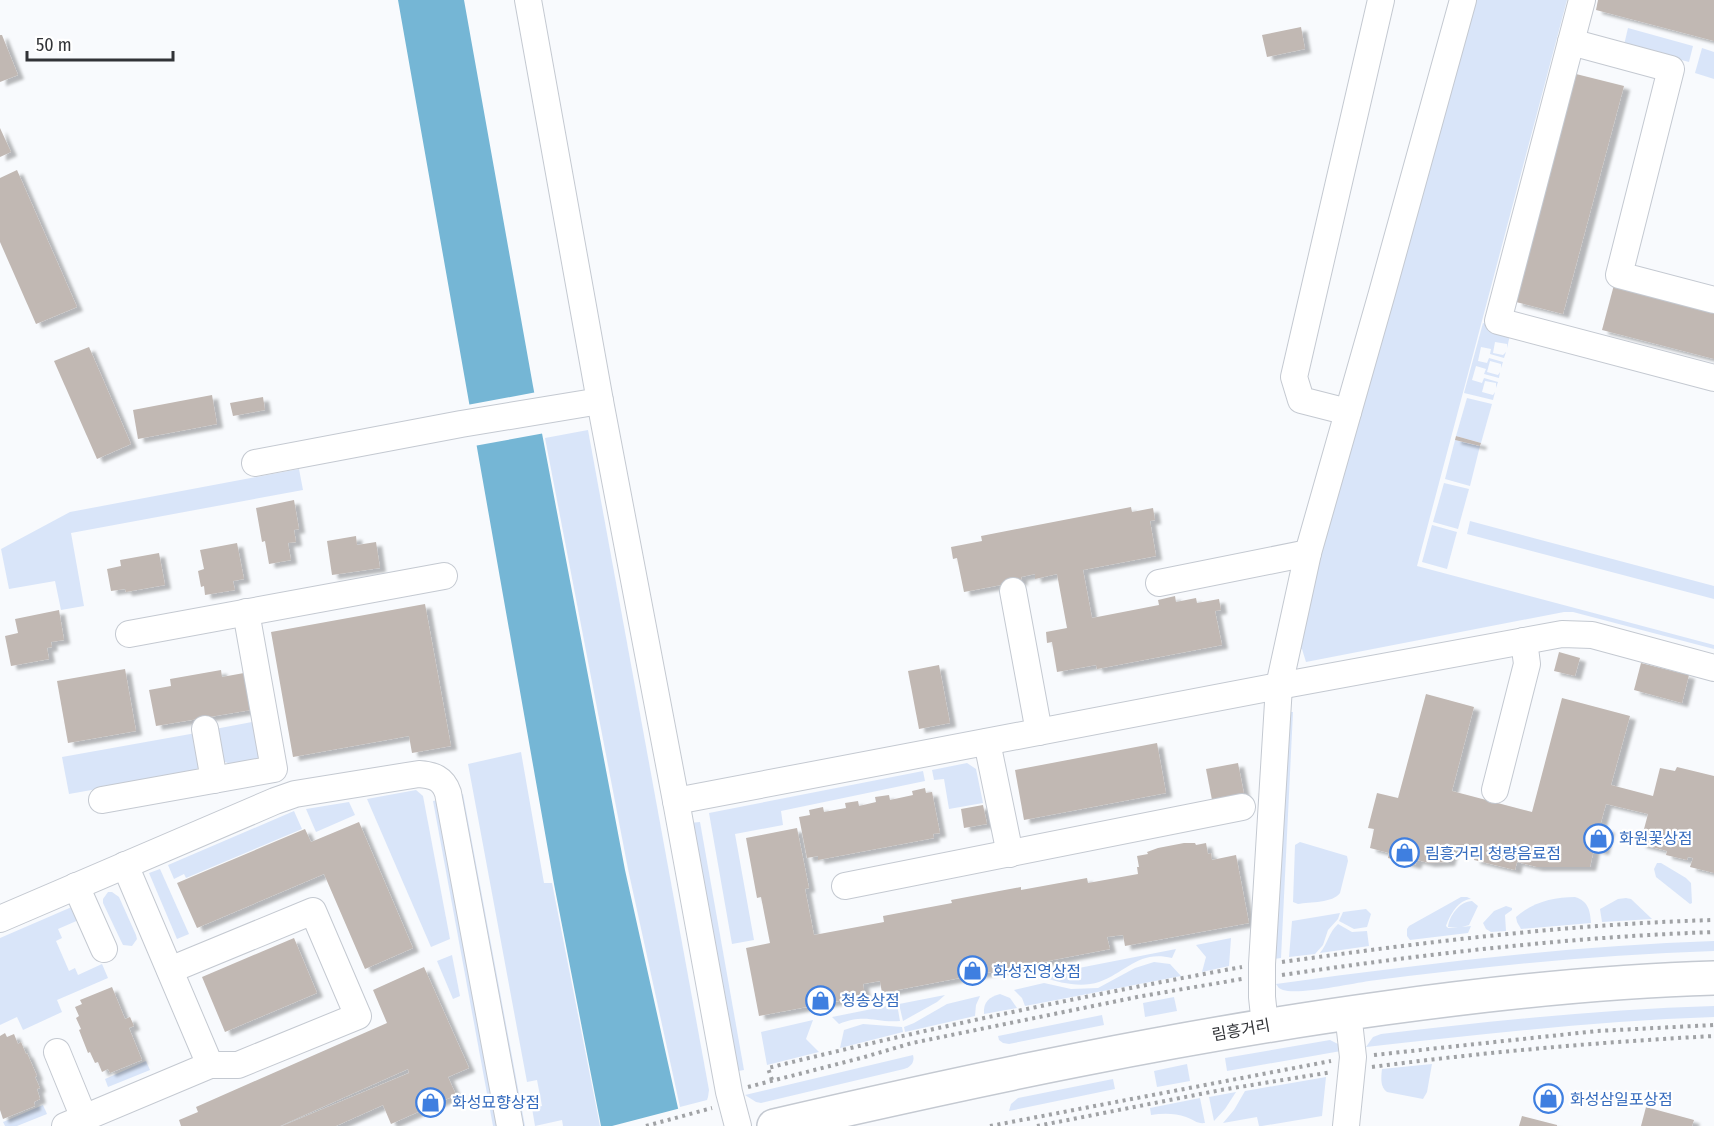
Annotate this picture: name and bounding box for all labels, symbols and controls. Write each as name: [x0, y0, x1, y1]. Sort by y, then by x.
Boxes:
scale bar: [27, 24, 172, 62]
text: 50 m: [36, 34, 72, 56]
shop icon: 화원꽃상점: [1582, 822, 1614, 854]
place label: 화원꽃상점: [1619, 829, 1693, 848]
shop icon: 림흥거리 청량음료점: [1388, 837, 1420, 869]
place label: 림흥거리 청량음료점: [1425, 844, 1561, 863]
shop icon: 화성진영상점: [956, 955, 988, 987]
place label: 화성진영상점: [993, 962, 1081, 981]
shop icon: 청송상점: [804, 984, 836, 1016]
place label: 청송상점: [841, 991, 900, 1010]
street label: 림흥거리: [1210, 1016, 1272, 1044]
shop icon: 화성삼일포상점: [1533, 1083, 1565, 1115]
shop icon: 화성묘향상점: [415, 1086, 447, 1118]
place label: 화성삼일포상점: [1570, 1090, 1673, 1109]
place label: 화성묘향상점: [452, 1093, 540, 1112]

